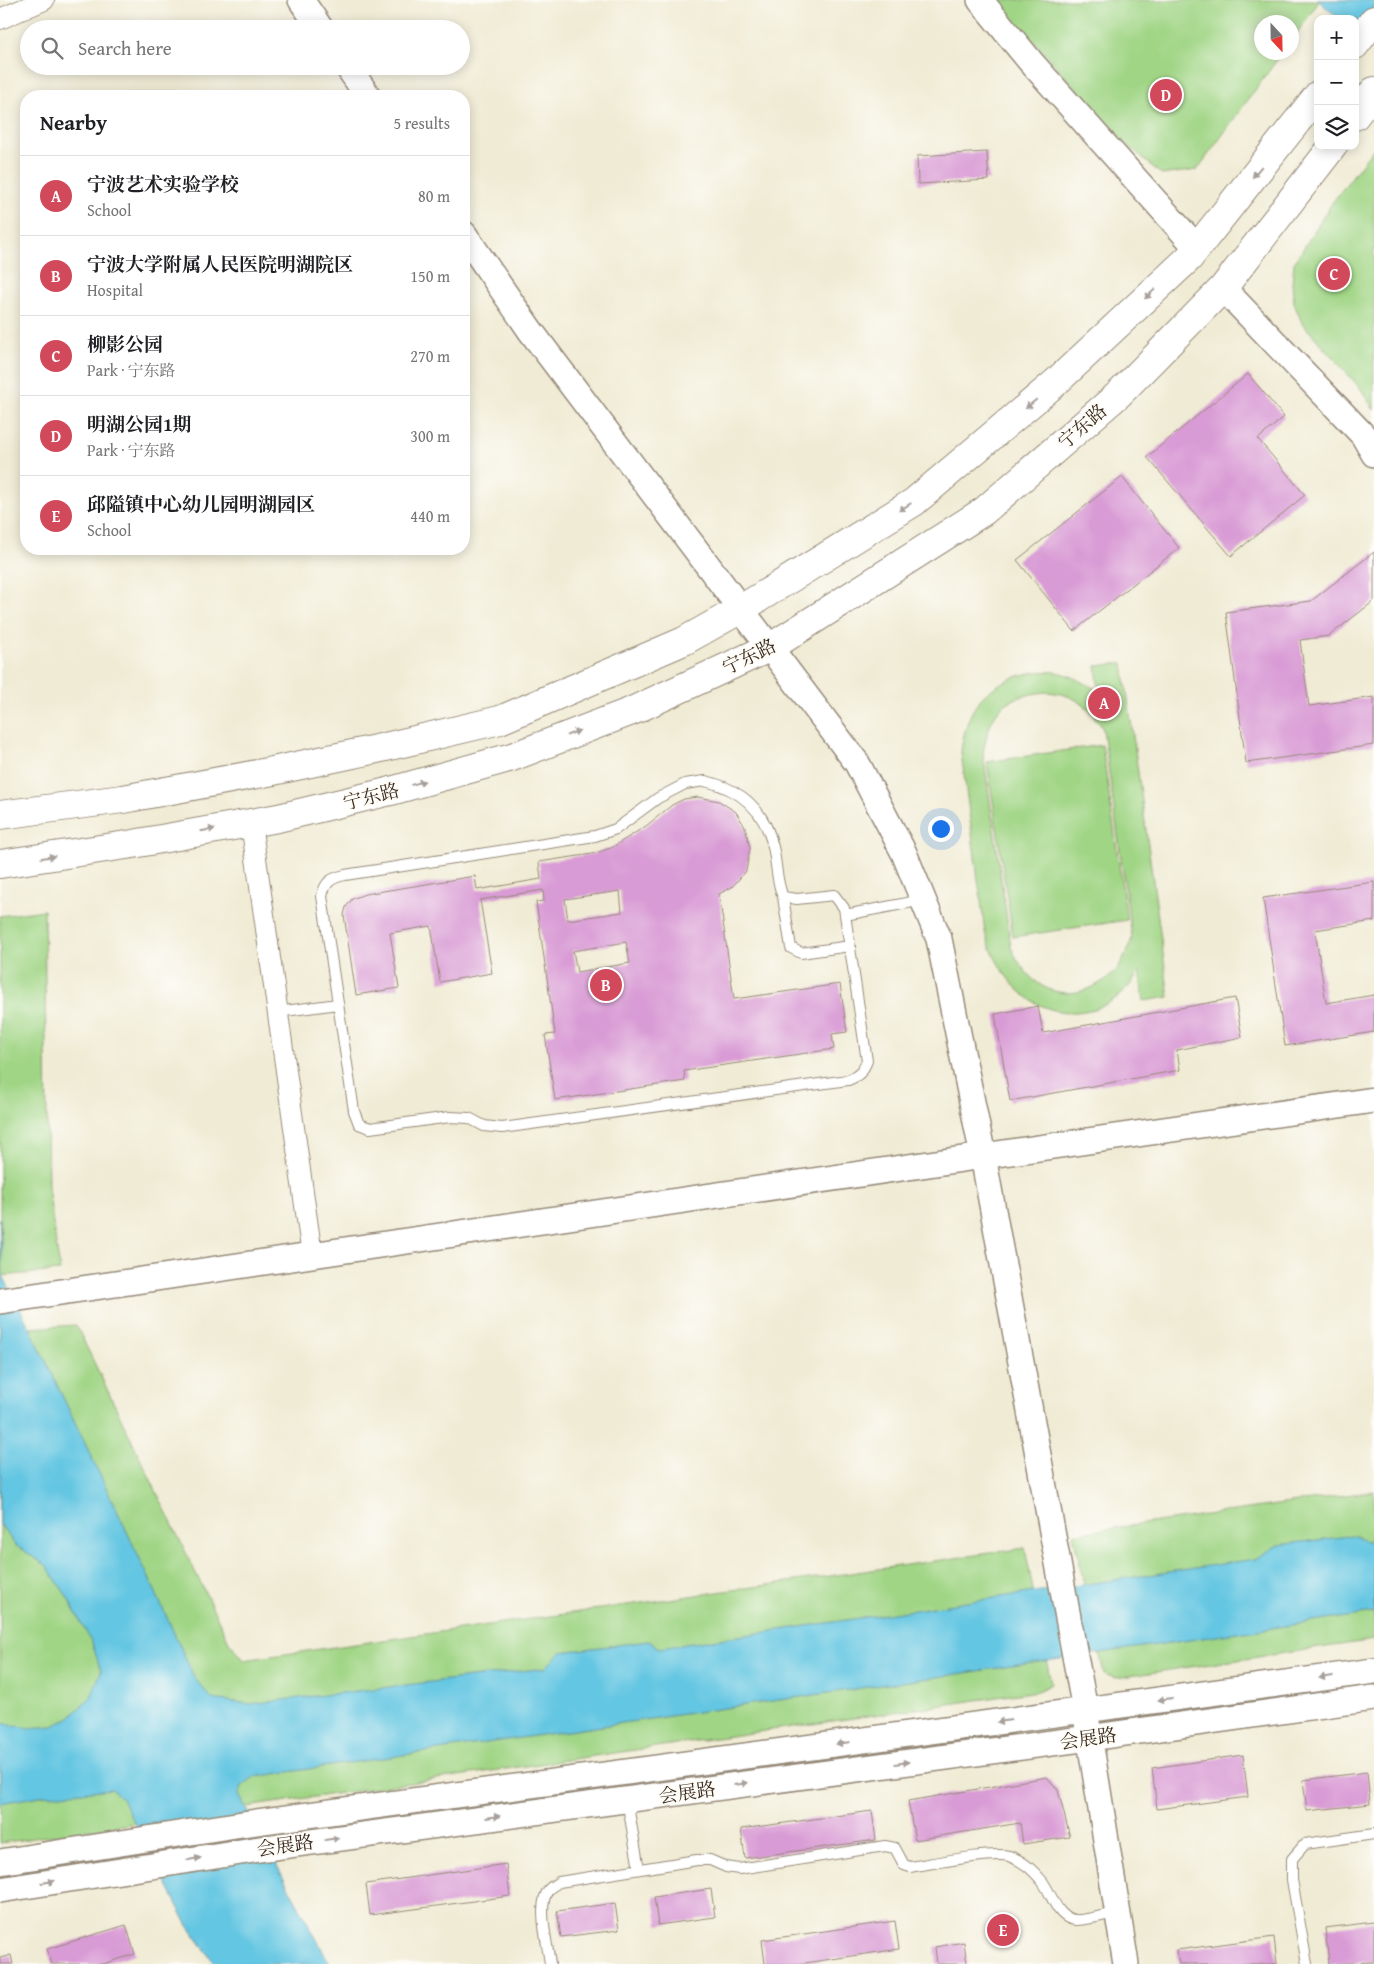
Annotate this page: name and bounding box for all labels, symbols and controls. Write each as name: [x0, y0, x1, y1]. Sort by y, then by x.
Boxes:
north arrow: [1254, 15, 1299, 60]
map controls: [1314, 15, 1359, 150]
button: +: [1314, 15, 1359, 60]
search box: [20, 20, 470, 75]
icon: search: [38, 34, 66, 62]
text: Search here: [78, 34, 172, 62]
button: −: [1314, 60, 1359, 105]
pin: D: [1150, 76, 1182, 114]
button: layers: [1314, 105, 1359, 150]
text: Nearby: [40, 107, 107, 138]
text: 5 results: [393, 111, 450, 135]
one-way arrow: [1252, 166, 1263, 179]
text: 宁波艺术实验学校: [87, 170, 239, 198]
text: A: [51, 184, 61, 208]
text: 80 m: [418, 184, 450, 208]
text: School: [87, 198, 131, 222]
text: 宁波大学附属人民医院明湖院区: [87, 250, 353, 278]
pin: C: [1318, 255, 1350, 293]
text: B: [51, 264, 61, 288]
text: 150 m: [410, 264, 450, 288]
text: Hospital: [87, 278, 143, 302]
one-way arrow: [1144, 288, 1156, 300]
text: 柳影公园: [87, 330, 163, 358]
text: C: [51, 344, 61, 368]
text: 270 m: [410, 344, 450, 368]
text: Park · 宁东路: [87, 358, 176, 382]
street label: 宁东路: [1051, 397, 1113, 455]
one-way arrow: [1025, 398, 1037, 410]
text: 明湖公园1期: [87, 410, 192, 438]
text: D: [51, 424, 61, 448]
text: 300 m: [410, 424, 450, 448]
text: Park · 宁东路: [87, 438, 176, 462]
text: 邱隘镇中心幼儿园明湖园区: [87, 490, 315, 518]
one-way arrow: [899, 503, 912, 512]
text: E: [52, 504, 60, 528]
text: 440 m: [410, 504, 450, 528]
text: School: [87, 518, 131, 542]
street label: 宁东路: [717, 631, 781, 681]
pin: A: [1088, 684, 1120, 722]
one-way arrow: [565, 729, 580, 737]
street label: 宁东路: [340, 776, 402, 816]
one-way arrow: [411, 779, 426, 787]
your location: [928, 816, 954, 842]
one-way arrow: [201, 826, 217, 834]
one-way arrow: [41, 852, 57, 860]
pin: B: [590, 966, 622, 1004]
one-way arrow: [1317, 1674, 1333, 1682]
one-way arrow: [1156, 1695, 1172, 1703]
one-way arrow: [995, 1717, 1011, 1725]
street label: 会展路: [1058, 1720, 1118, 1756]
one-way arrow: [834, 1739, 850, 1747]
one-way arrow: [894, 1759, 910, 1767]
street label: 会展路: [657, 1774, 717, 1810]
one-way arrow: [733, 1780, 749, 1788]
one-way arrow: [485, 1813, 501, 1821]
street label: 会展路: [255, 1827, 315, 1863]
one-way arrow: [324, 1835, 340, 1843]
one-way arrow: [186, 1854, 202, 1862]
one-way arrow: [40, 1878, 56, 1886]
pin: E: [987, 1911, 1019, 1949]

